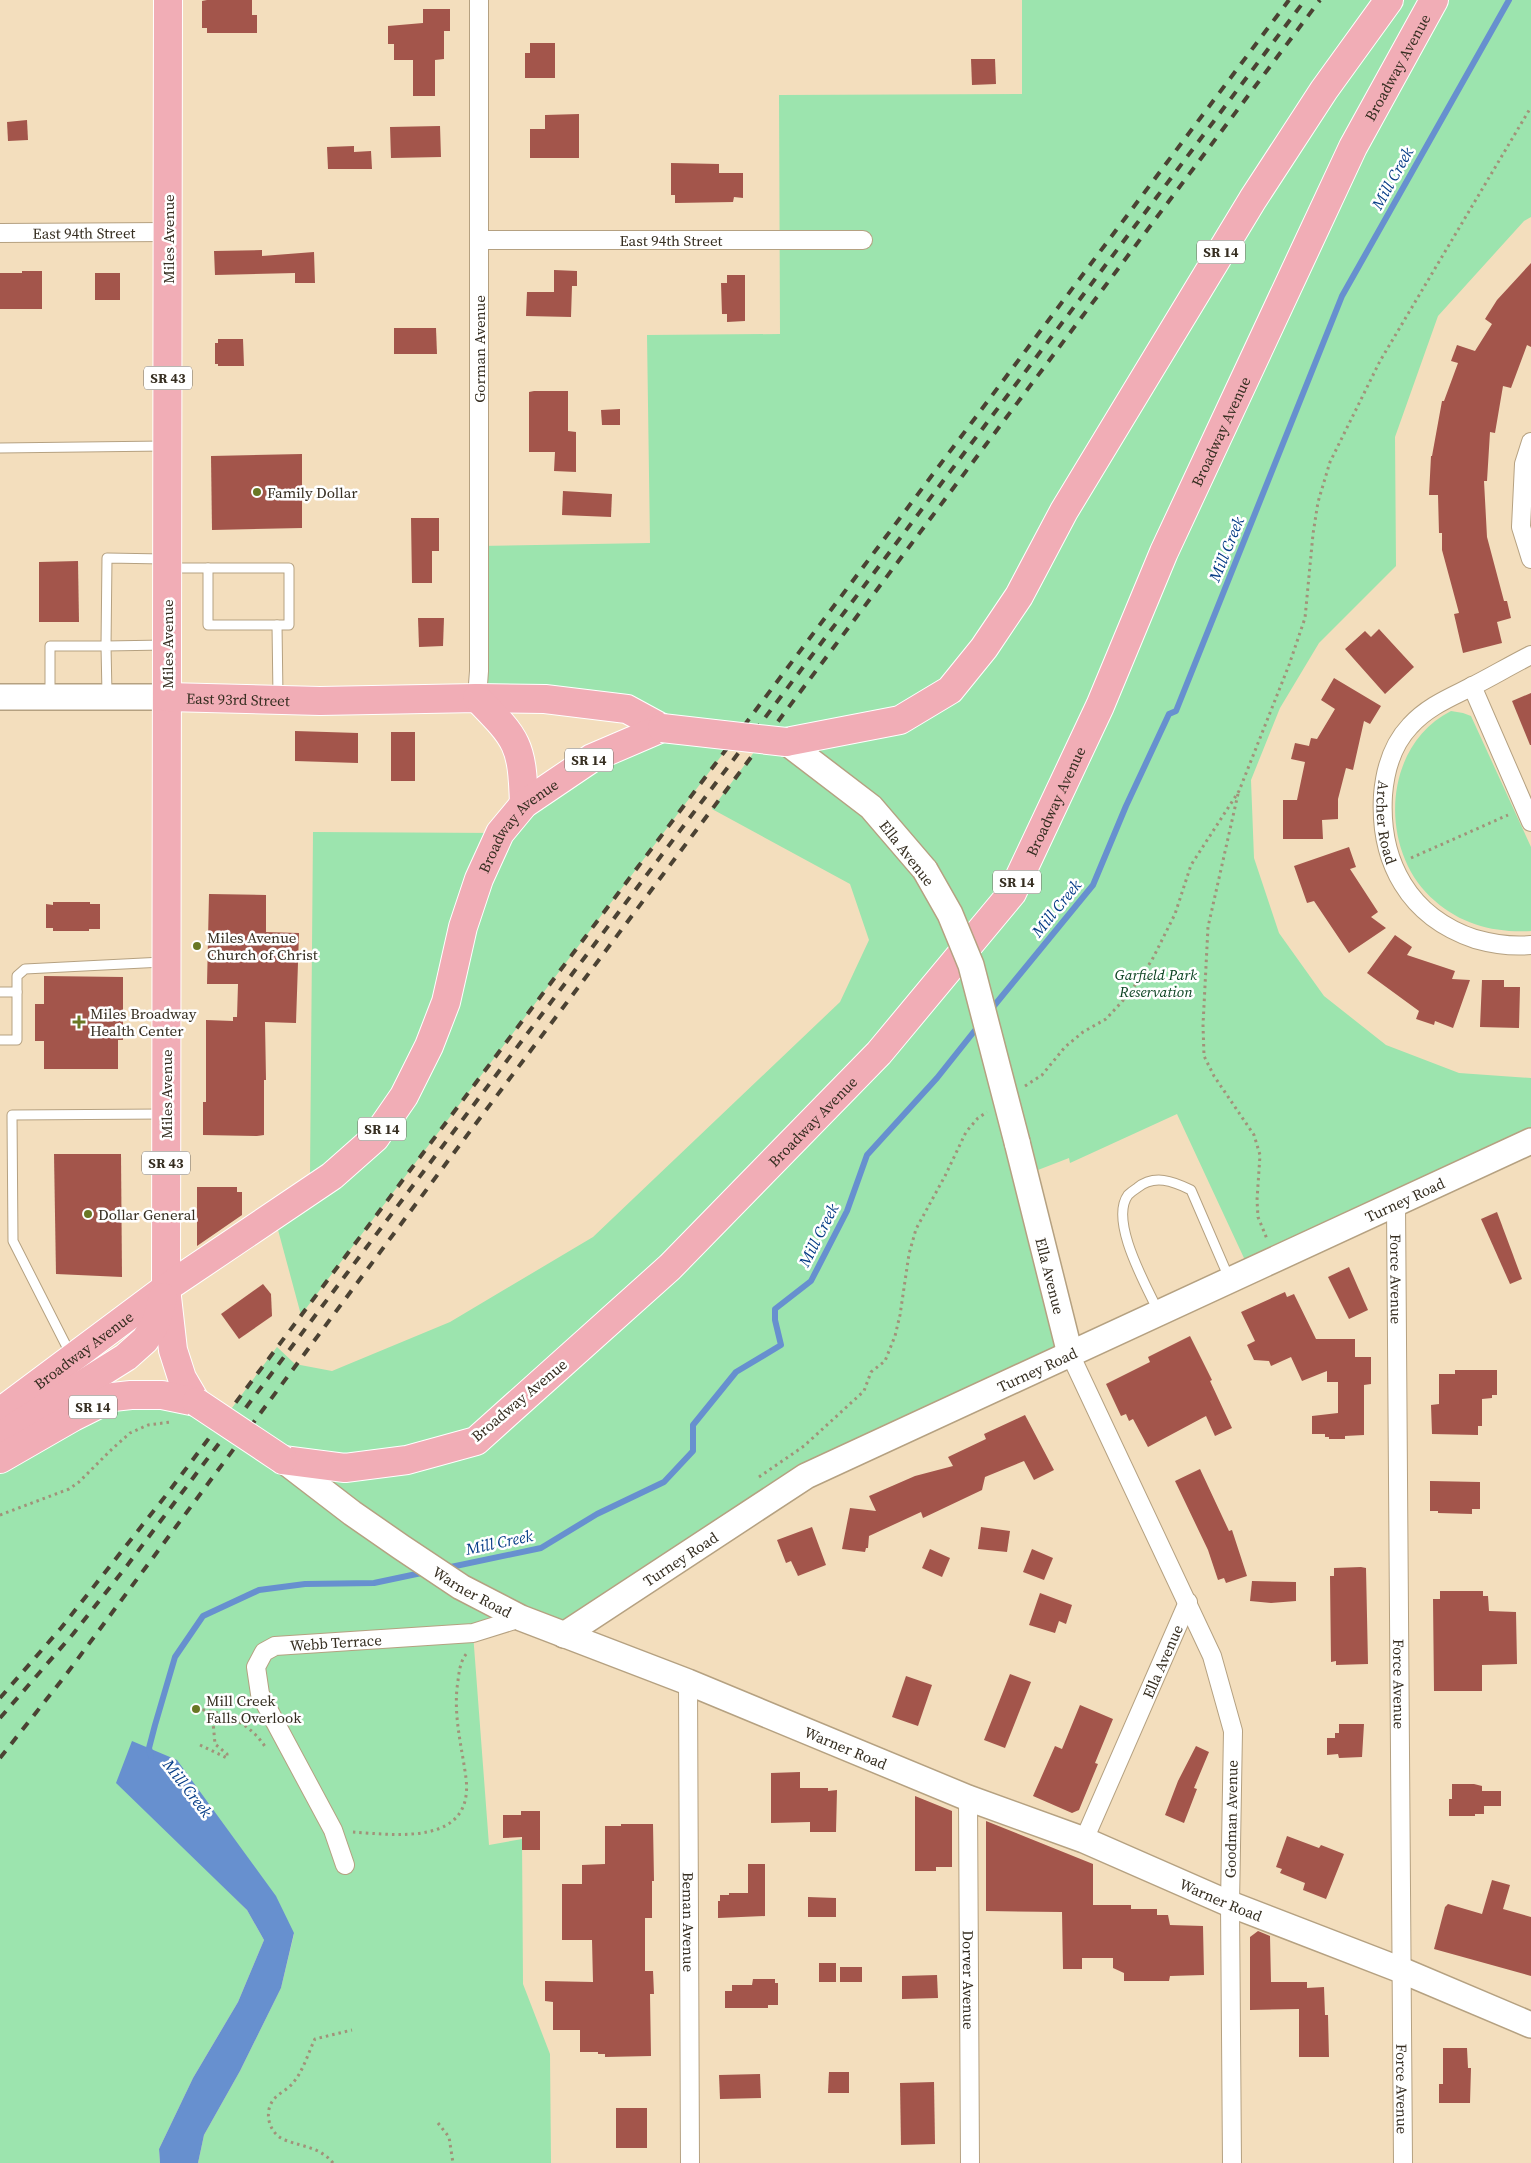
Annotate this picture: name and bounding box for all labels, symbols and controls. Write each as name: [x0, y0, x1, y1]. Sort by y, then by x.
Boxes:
street label: Broadway Avenue: [1359, 10, 1435, 124]
water label: Mill Creek: [1365, 142, 1418, 214]
street label: Miles Avenue: [158, 194, 179, 284]
street label: East 94th Street: [33, 222, 136, 243]
street label: East 94th Street: [620, 230, 723, 251]
road number: SR 14: [1197, 240, 1245, 264]
street label: Gorman Avenue: [469, 295, 490, 403]
road number: SR 43: [144, 366, 192, 389]
street label: Broadway Avenue: [1186, 373, 1255, 490]
place label: Family Dollar: [267, 482, 358, 503]
marker: Family Dollar: [251, 486, 263, 498]
water label: Mill Creek: [1203, 513, 1249, 586]
street label: Miles Avenue: [157, 599, 178, 689]
street label: East 93rd Street: [186, 687, 290, 711]
street label: Broadway Avenue: [1020, 742, 1090, 859]
road number: SR 14: [565, 748, 613, 772]
street label: Broadway Avenue: [473, 773, 562, 876]
street label: Archer Road: [1372, 779, 1403, 867]
street label: Ella Avenue: [875, 816, 940, 891]
road number: SR 14: [993, 870, 1041, 894]
water label: Mill Creek: [1025, 874, 1086, 942]
place label: Miles Avenue Church of Christ: [207, 927, 318, 965]
marker: Miles Avenue Church of Christ: [191, 940, 203, 952]
park label: Garfield Park Reservation: [1115, 964, 1198, 1002]
place label: Miles Broadway Health Center: [90, 1003, 197, 1041]
marker: Miles Broadway Health Center: [72, 1015, 86, 1029]
street label: Miles Avenue: [156, 1049, 177, 1139]
street label: Broadway Avenue: [763, 1071, 862, 1171]
road number: SR 14: [358, 1118, 406, 1140]
road number: SR 43: [142, 1152, 190, 1174]
street label: Turney Road: [1361, 1172, 1448, 1227]
water label: Mill Creek: [792, 1199, 843, 1271]
place label: Dollar General: [98, 1204, 196, 1225]
marker: Dollar General: [82, 1208, 94, 1220]
street label: Force Avenue: [1386, 1234, 1407, 1325]
street label: Ella Avenue: [1031, 1235, 1070, 1317]
street label: Broadway Avenue: [29, 1306, 138, 1394]
street label: Turney Road: [994, 1342, 1081, 1397]
street label: Broadway Avenue: [467, 1353, 572, 1446]
road number: SR 14: [69, 1395, 117, 1418]
water label: Mill Creek: [462, 1524, 535, 1560]
street label: Turney Road: [639, 1526, 722, 1591]
street label: Warner Road: [429, 1561, 516, 1622]
street label: Ella Avenue: [1137, 1621, 1188, 1701]
street label: Webb Terrace: [289, 1628, 383, 1656]
street label: Force Avenue: [1389, 1639, 1410, 1730]
place label: Mill Creek Falls Overlook: [206, 1690, 302, 1728]
marker: Mill Creek Falls Overlook: [190, 1703, 202, 1715]
street label: Warner Road: [801, 1721, 891, 1774]
water label: Mill Creek: [158, 1754, 218, 1822]
street label: Goodman Avenue: [1219, 1759, 1243, 1878]
street label: Beman Avenue: [678, 1872, 700, 1972]
street label: Warner Road: [1176, 1873, 1266, 1926]
street label: Dorver Avenue: [958, 1930, 980, 2030]
street label: Force Avenue: [1392, 2044, 1413, 2135]

